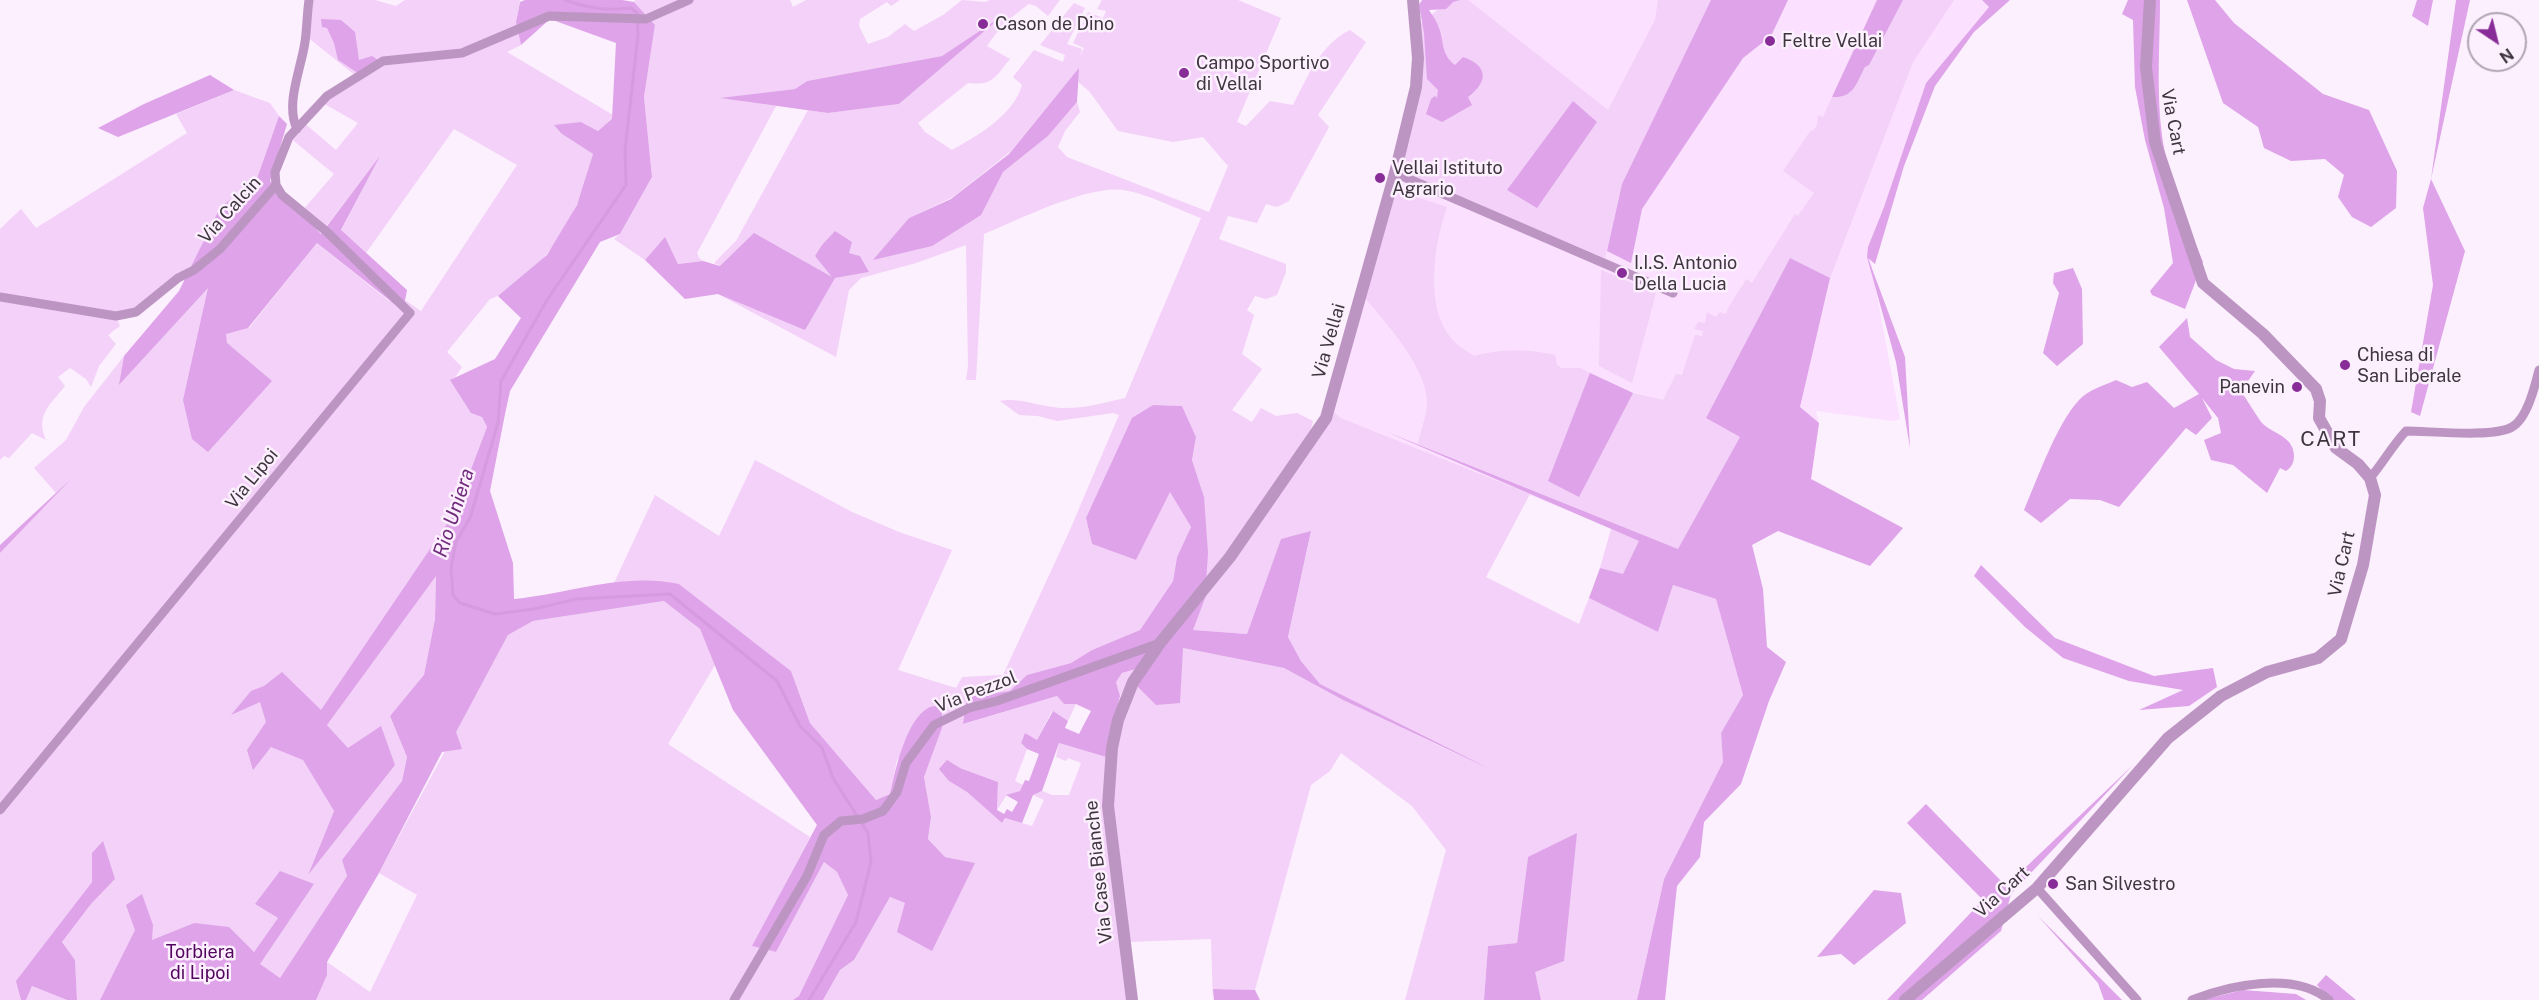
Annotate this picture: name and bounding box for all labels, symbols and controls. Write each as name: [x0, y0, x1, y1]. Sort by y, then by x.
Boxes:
north arrow: [2467, 12, 2527, 72]
place label: Cason de Dino: [995, 13, 1114, 35]
marker: Cason de Dino: [976, 17, 990, 31]
place label: Feltre Vellai: [1782, 30, 1882, 52]
marker: Feltre Vellai: [1763, 34, 1777, 48]
text: N: [2496, 44, 2517, 67]
place label: Campo Sportivo di Vellai: [1196, 52, 1329, 94]
marker: Campo Sportivo di Vellai: [1177, 66, 1191, 80]
street label: Via Cart: [2156, 87, 2190, 157]
place label: Vellai Istituto Agrario: [1392, 157, 1503, 200]
marker: Vellai Istituto Agrario: [1373, 171, 1387, 185]
street label: Via Calcin: [194, 172, 266, 248]
place label: I.I.S. Antonio Della Lucia: [1634, 252, 1737, 294]
marker: I.I.S. Antonio Della Lucia: [1615, 266, 1629, 280]
street label: Via Vellai: [1308, 301, 1350, 381]
place label: Chiesa di San Liberale: [2357, 344, 2461, 386]
marker: Chiesa di San Liberale: [2338, 358, 2352, 372]
place label: Panevin: [2219, 376, 2285, 398]
marker: Panevin: [2290, 380, 2304, 394]
district label: CART: [2300, 427, 2362, 453]
street label: Via Lipoi: [221, 445, 283, 513]
water label: Rio Uniera: [428, 466, 480, 560]
street label: Via Cart: [2324, 529, 2360, 599]
street label: Via Pezzol: [932, 667, 1020, 717]
street label: Via Case Bianche: [1081, 799, 1117, 945]
street label: Via Cart: [1970, 862, 2034, 922]
place label: San Silvestro: [2065, 873, 2175, 895]
marker: San Silvestro: [2046, 877, 2060, 891]
park label: Torbiera di Lipoi: [166, 941, 234, 984]

